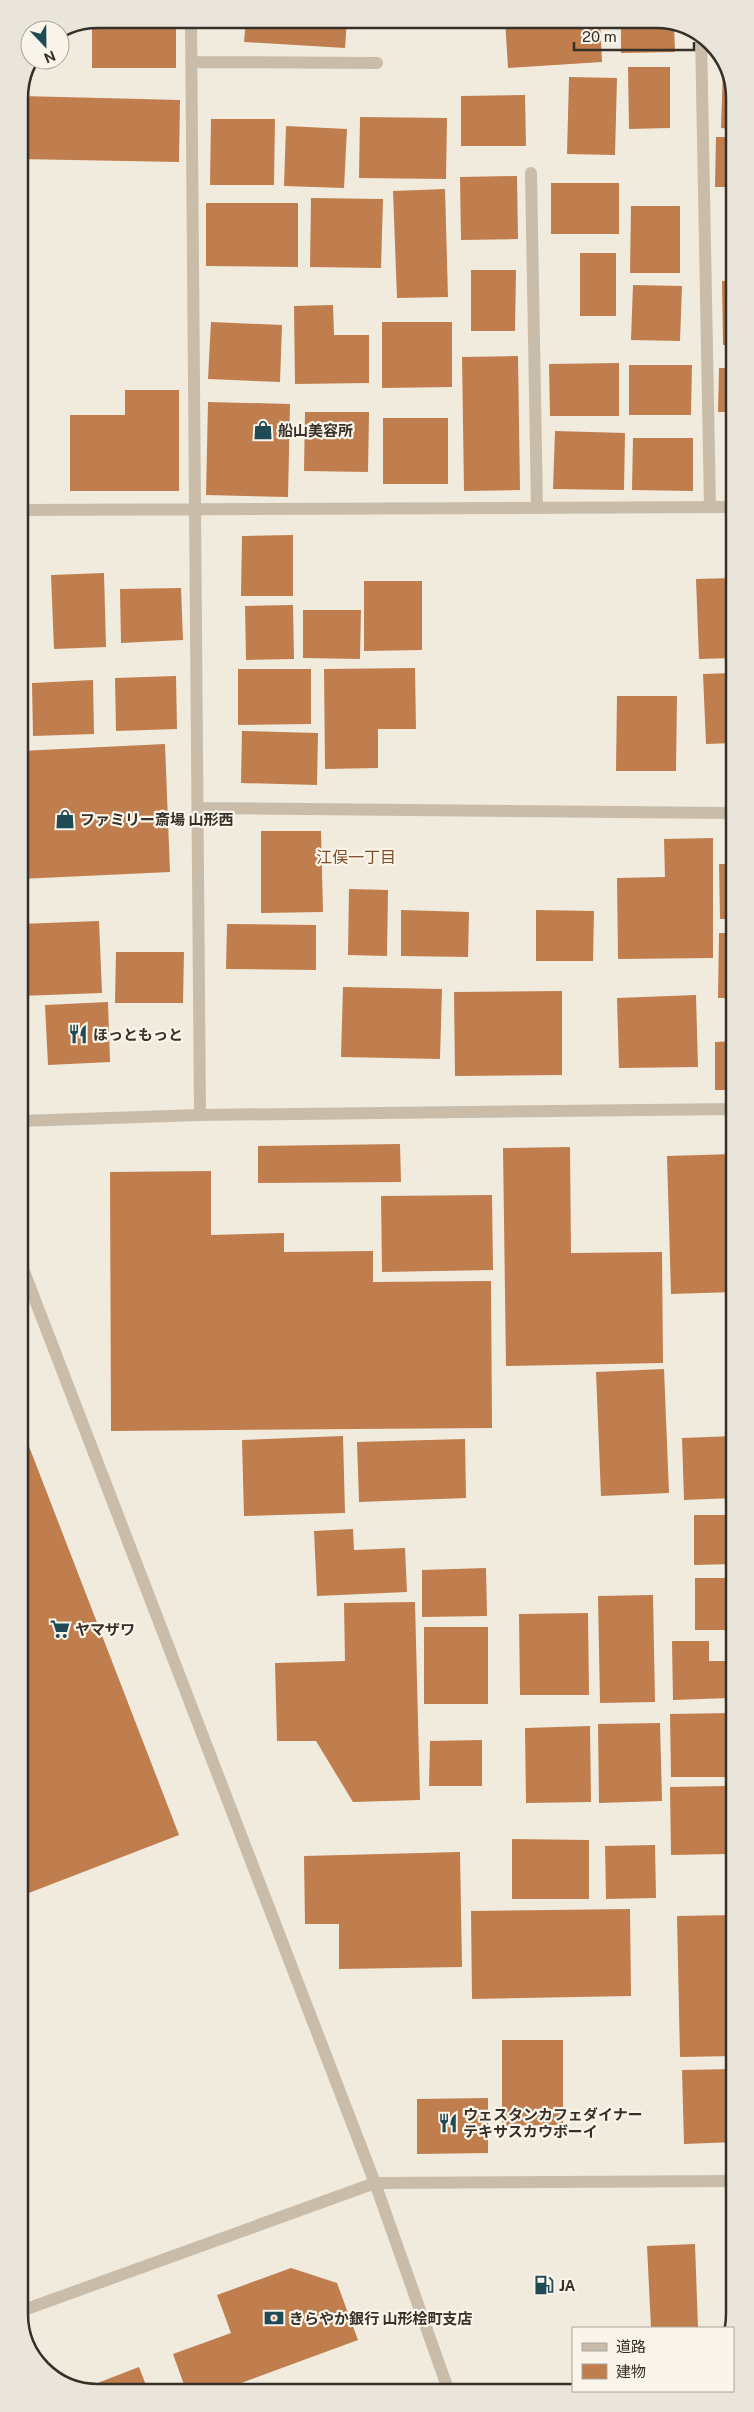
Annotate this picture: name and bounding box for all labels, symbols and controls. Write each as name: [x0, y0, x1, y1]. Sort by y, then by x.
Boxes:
north arrow: [20, 20, 70, 70]
scale bar: [574, 20, 694, 52]
text: 20 m: [582, 28, 617, 45]
text: N: [42, 48, 58, 67]
shop icon: 船山美容所: [252, 419, 274, 441]
place label: 船山美容所: [278, 422, 353, 439]
shop icon: ファミリー斎場 山形西: [54, 808, 76, 830]
place label: ファミリー斎場 山形西: [80, 811, 233, 828]
district label: 江俣一丁目: [316, 848, 396, 867]
restaurant icon: ほっともっと: [67, 1023, 89, 1045]
place label: ほっともっと: [93, 1026, 183, 1043]
supermarket icon: ヤマザワ: [49, 1618, 71, 1640]
place label: ヤマザワ: [75, 1621, 135, 1638]
place label: ウェスタンカフェダイナー テキサスカウボーイ: [463, 2106, 643, 2140]
restaurant icon: ウェスタンカフェダイナー テキサスカウボーイ: [437, 2112, 459, 2134]
fuel station icon: JA: [533, 2274, 555, 2296]
place label: JA: [559, 2277, 575, 2294]
bank icon: きらやか銀行 山形桧町支店: [263, 2307, 285, 2329]
place label: きらやか銀行 山形桧町支店: [289, 2310, 472, 2327]
legend: [572, 2327, 734, 2392]
text: 道路: [616, 2338, 646, 2355]
text: 建物: [616, 2363, 646, 2380]

